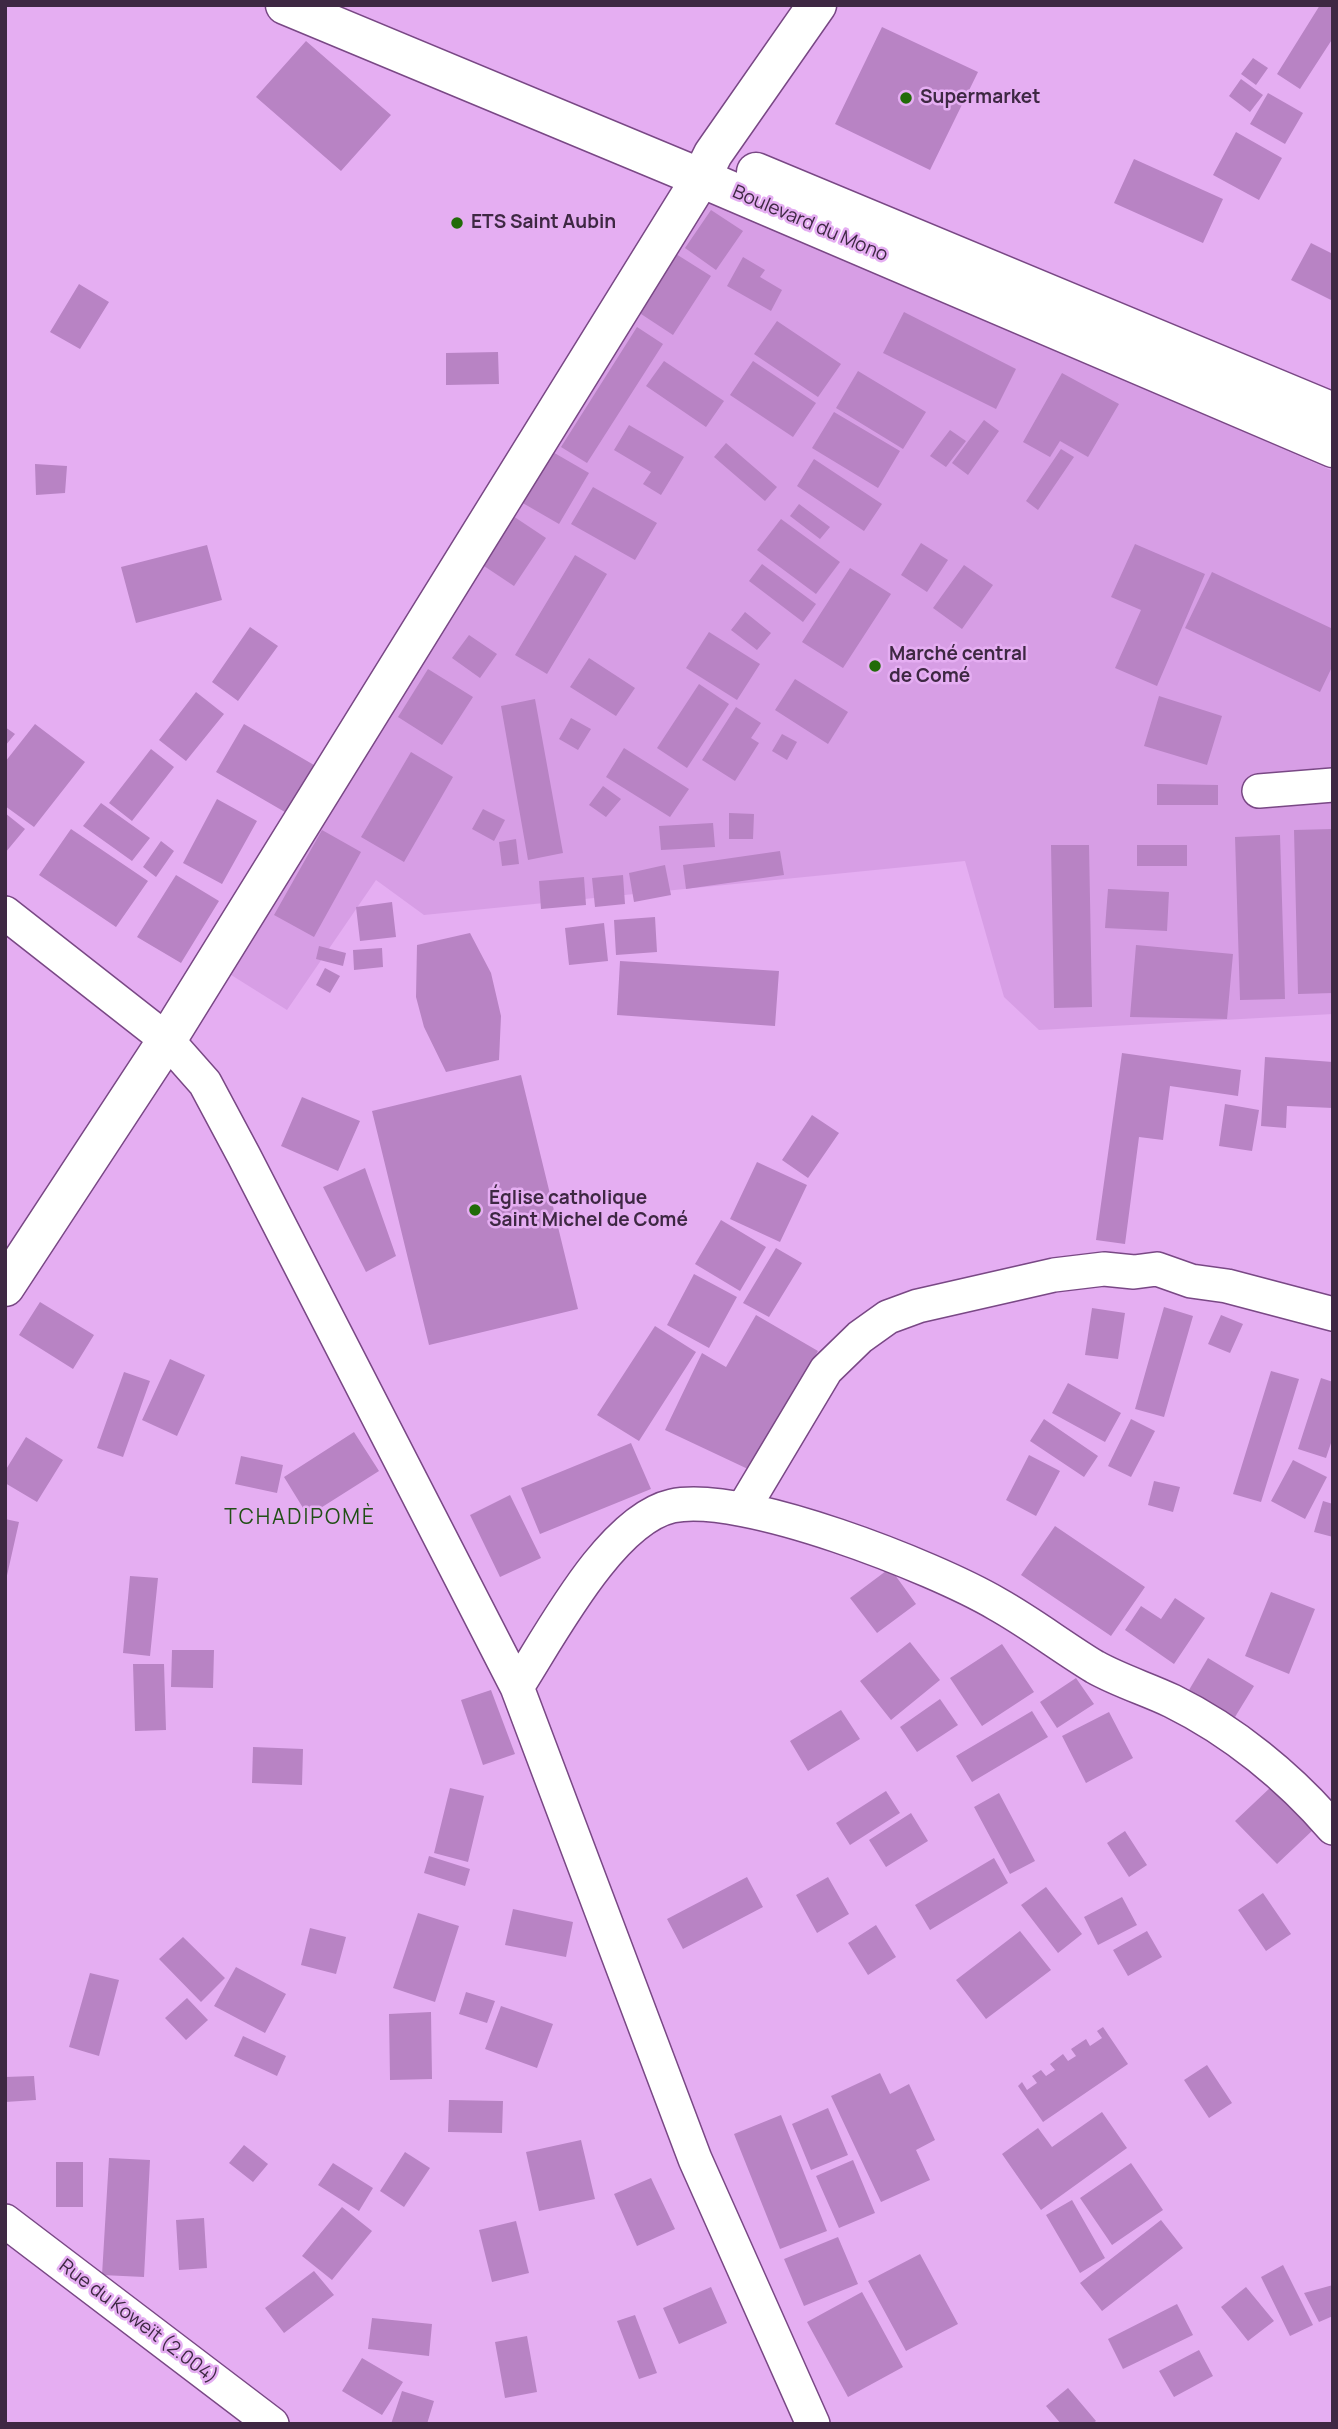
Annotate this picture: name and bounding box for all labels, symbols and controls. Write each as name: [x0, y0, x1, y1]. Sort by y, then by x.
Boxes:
place label: Supermarket: [920, 87, 1040, 109]
marker: Supermarket: [898, 90, 914, 106]
street label: Boulevard du Mono: [729, 181, 891, 267]
place label: ETS Saint Aubin: [471, 212, 616, 234]
marker: ETS Saint Aubin: [449, 215, 465, 231]
place label: Marché central de Comé: [889, 644, 1027, 688]
marker: Marché central de Comé: [867, 658, 883, 674]
place label: Église catholique Saint Michel de Comé: [489, 1188, 688, 1232]
marker: Église catholique Saint Michel de Comé: [467, 1202, 483, 1218]
district label: TCHADIPOMÈ: [225, 1505, 375, 1531]
street label: Rue du Koweït (2.004): [54, 2255, 222, 2389]

